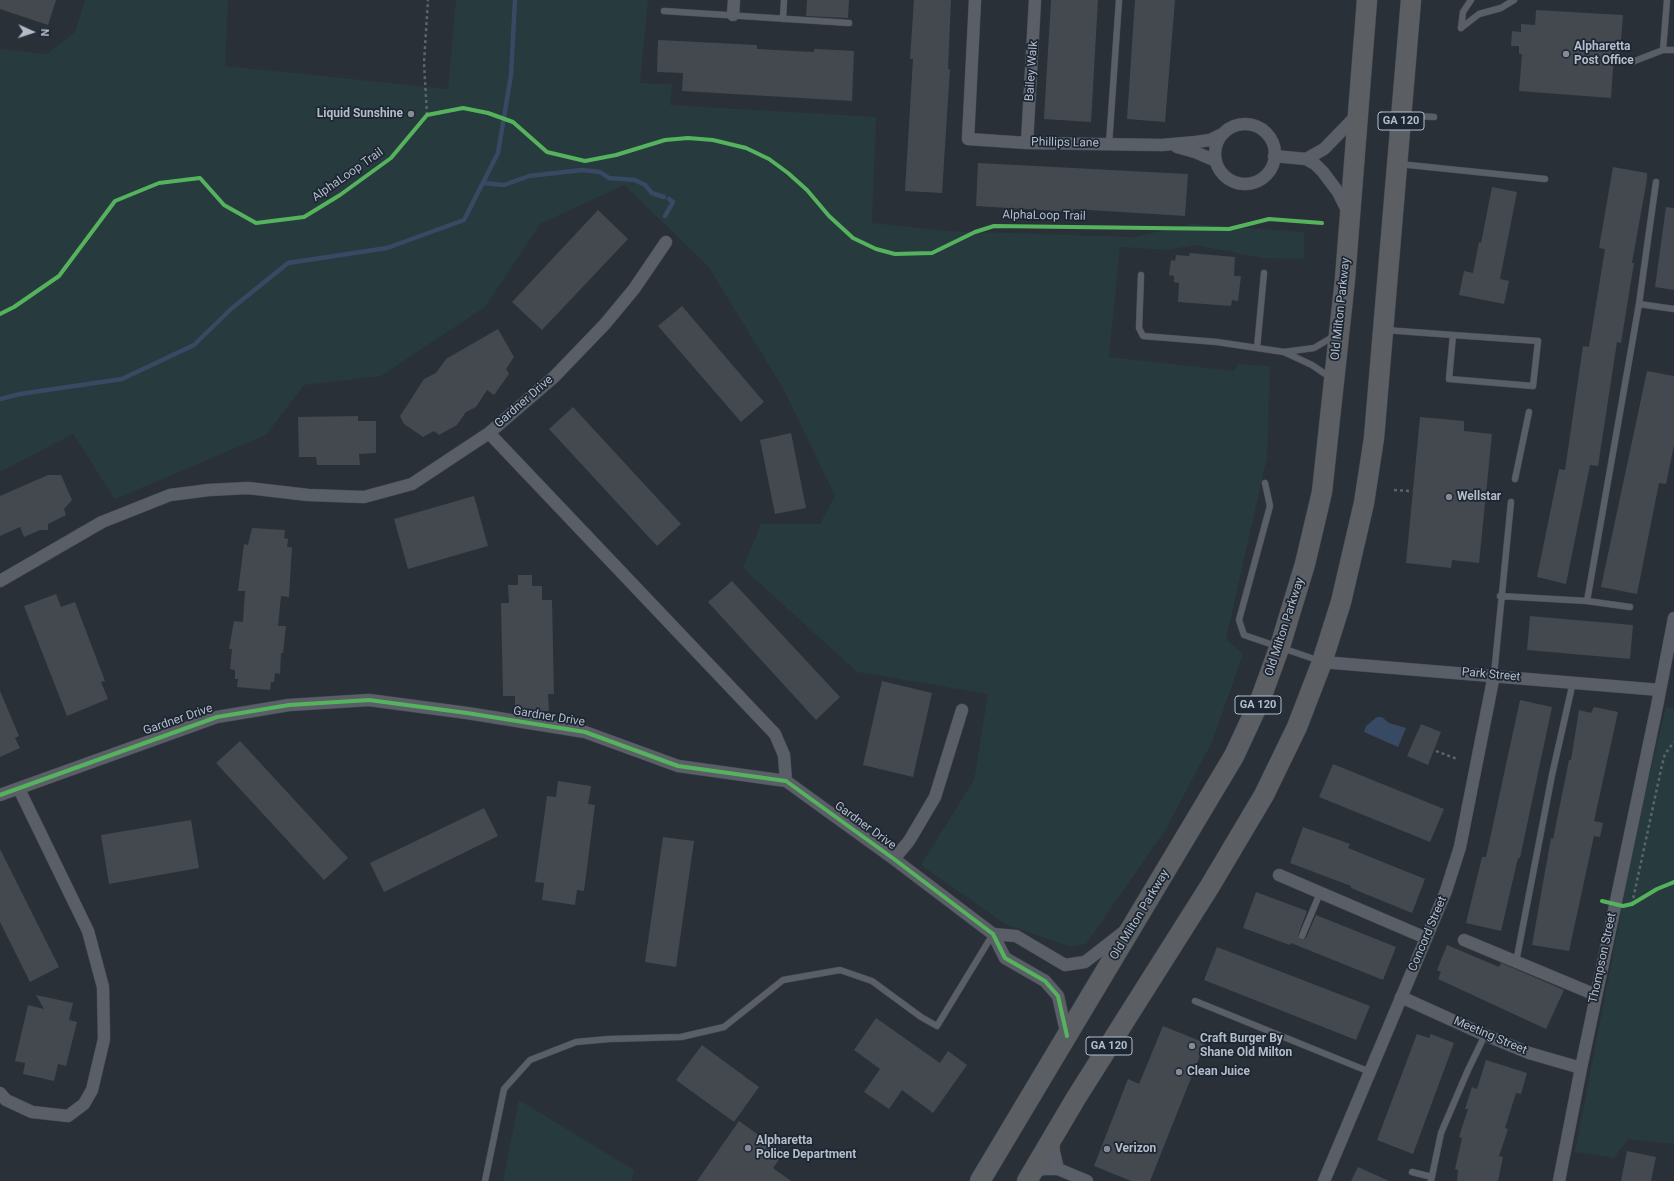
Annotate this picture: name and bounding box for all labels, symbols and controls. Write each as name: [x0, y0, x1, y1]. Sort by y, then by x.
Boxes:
north arrow: [12, 12, 52, 52]
text: N: [38, 28, 51, 37]
street label: Bailey Walk: [1023, 40, 1041, 102]
place label: Alpharetta Post Office: [1574, 40, 1634, 68]
marker: Alpharetta Post Office: [1561, 49, 1571, 59]
place label: Liquid Sunshine: [317, 107, 403, 121]
marker: Liquid Sunshine: [406, 109, 416, 119]
road number: GA 120: [1378, 112, 1424, 130]
street label: Phillips Lane: [1031, 135, 1099, 151]
street label: AlphaLoop Trail: [310, 145, 386, 205]
street label: AlphaLoop Trail: [1002, 208, 1086, 224]
street label: Old Milton Parkway: [1328, 257, 1354, 361]
street label: Gardner Drive: [492, 373, 556, 431]
place label: Wellstar: [1457, 490, 1501, 504]
marker: Wellstar: [1444, 492, 1454, 502]
street label: Old Milton Parkway: [1262, 576, 1308, 678]
street label: Park Street: [1461, 665, 1521, 685]
road number: GA 120: [1235, 696, 1281, 714]
street label: Gardner Drive: [141, 701, 215, 739]
street label: Gardner Drive: [512, 704, 586, 730]
street label: Gardner Drive: [831, 799, 899, 853]
street label: Old Milton Parkway: [1107, 867, 1173, 963]
street label: Concord Street: [1406, 894, 1450, 974]
street label: Thompson Street: [1586, 911, 1620, 1005]
street label: Meeting Street: [1451, 1014, 1529, 1058]
place label: Craft Burger By Shane Old Milton: [1200, 1032, 1292, 1060]
road number: GA 120: [1086, 1037, 1132, 1055]
marker: Craft Burger By Shane Old Milton: [1187, 1041, 1197, 1051]
place label: Clean Juice: [1187, 1065, 1250, 1079]
marker: Clean Juice: [1174, 1067, 1184, 1077]
place label: Alpharetta Police Department: [756, 1134, 856, 1162]
place label: Verizon: [1115, 1142, 1156, 1156]
marker: Alpharetta Police Department: [743, 1143, 753, 1153]
marker: Verizon: [1102, 1144, 1112, 1154]

